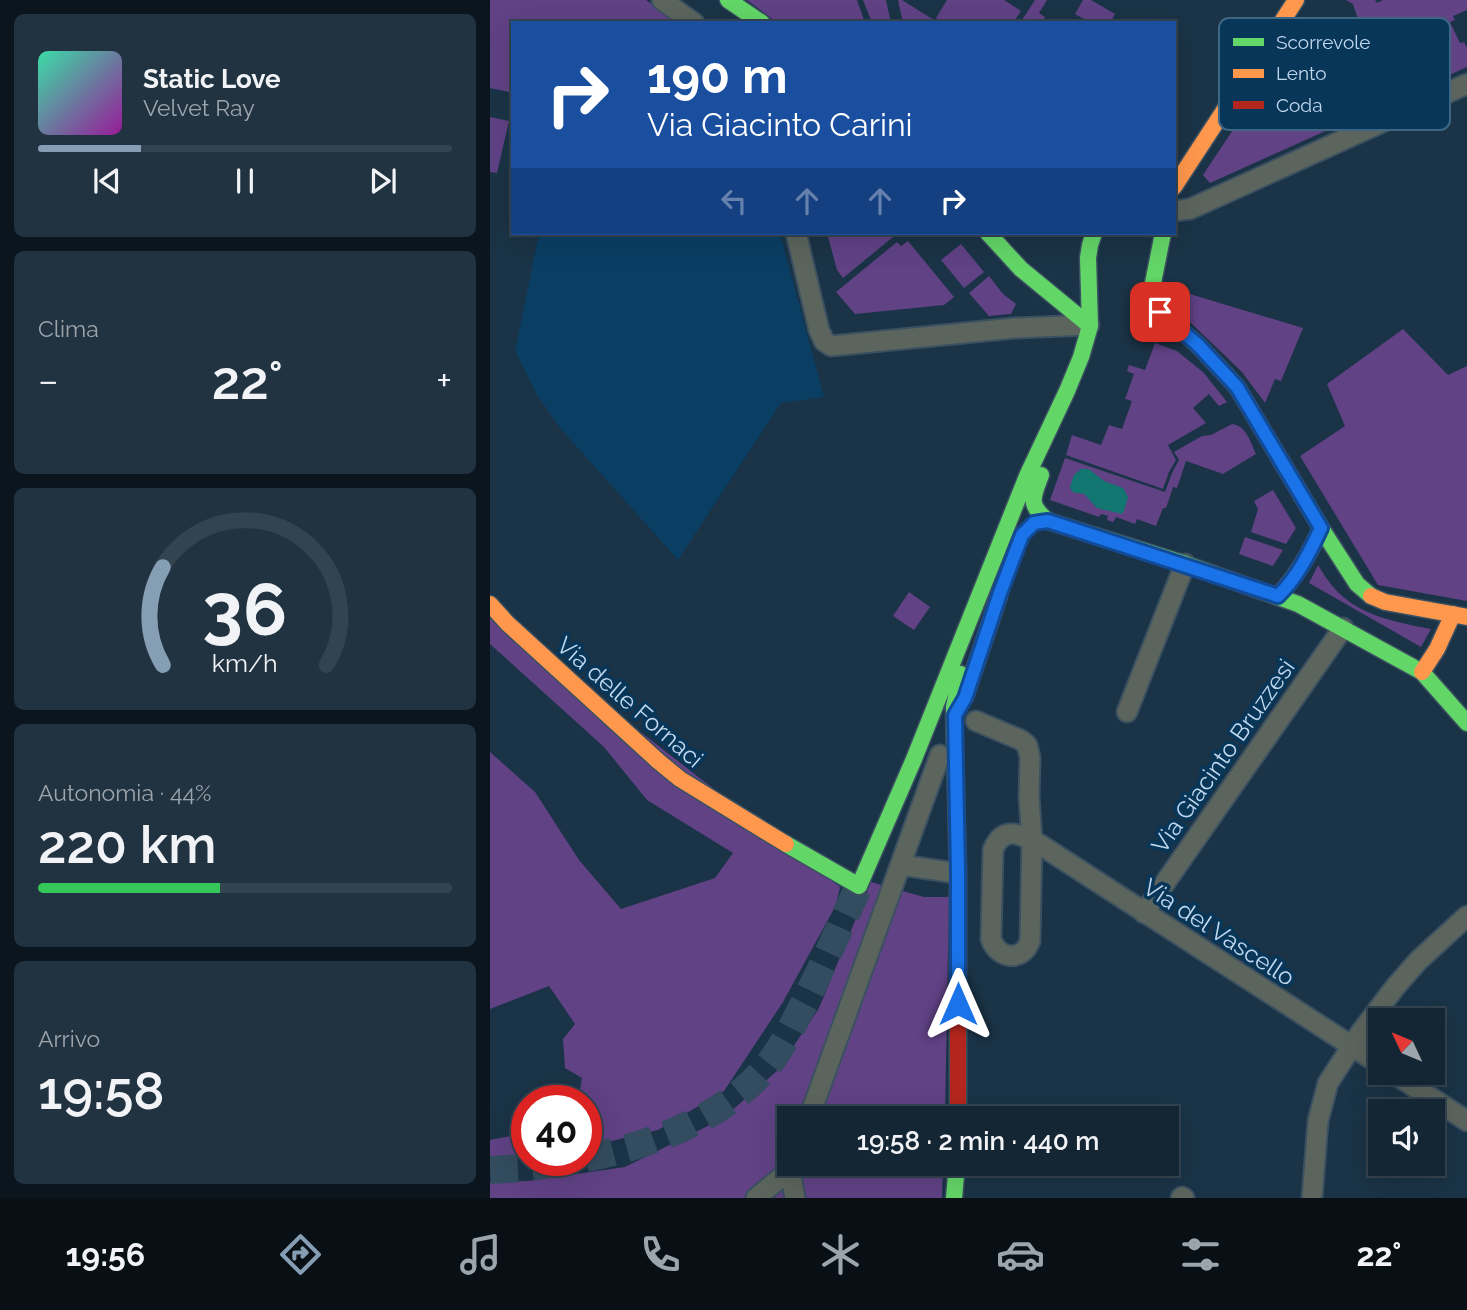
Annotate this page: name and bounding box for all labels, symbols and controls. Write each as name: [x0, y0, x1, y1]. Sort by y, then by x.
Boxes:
legend: [1219, 18, 1450, 130]
text: Scorrevole: [1276, 31, 1371, 53]
text: 190 m: [647, 47, 788, 104]
icon: right: [532, 49, 623, 140]
text: Lento: [1276, 62, 1327, 84]
text: Static Love: [143, 64, 281, 94]
text: Velvet Ray: [143, 94, 255, 121]
text: Coda: [1276, 94, 1323, 116]
text: Via Giacinto Carini: [647, 106, 913, 143]
icon: previous: [88, 162, 126, 200]
icon: pause: [226, 162, 264, 200]
icon: next: [364, 162, 402, 200]
icon: left: [715, 182, 753, 220]
icon: ahead: [788, 182, 826, 220]
icon: ahead: [861, 182, 899, 220]
icon: right: [934, 182, 972, 220]
pin: [1130, 282, 1190, 342]
icon: arrive: [1141, 293, 1179, 331]
text: Clima: [38, 315, 99, 342]
text: 22°: [212, 350, 283, 411]
text: −: [38, 358, 58, 403]
text: +: [436, 358, 452, 403]
text: 36: [203, 567, 287, 652]
street label: Via delle Fornaci: [551, 631, 709, 773]
text: km/h: [212, 648, 278, 678]
street label: Via Giacinto Bruzzesi: [1145, 654, 1301, 858]
text: Autonomia · 44%: [38, 779, 212, 806]
text: 220 km: [38, 814, 217, 875]
street label: Via del Vascello: [1138, 872, 1300, 992]
position arrow: [921, 967, 995, 1041]
north arrow: [1368, 1008, 1446, 1085]
map controls: [1368, 1008, 1445, 1176]
text: Arrivo: [38, 1025, 100, 1052]
text: 19:58: [38, 1060, 165, 1121]
speed limit sign: 40: [511, 1085, 602, 1176]
button: sound: [1368, 1099, 1445, 1176]
text: 19:58 · 2 min · 440 m: [857, 1126, 1099, 1156]
icon: directions: [276, 1230, 325, 1279]
icon: music: [456, 1230, 505, 1279]
icon: phone: [636, 1230, 685, 1279]
icon: climate: [816, 1230, 865, 1279]
icon: car: [996, 1230, 1045, 1279]
icon: filters: [1176, 1230, 1225, 1279]
text: 19:56: [66, 1236, 145, 1273]
text: 22°: [1356, 1236, 1401, 1273]

